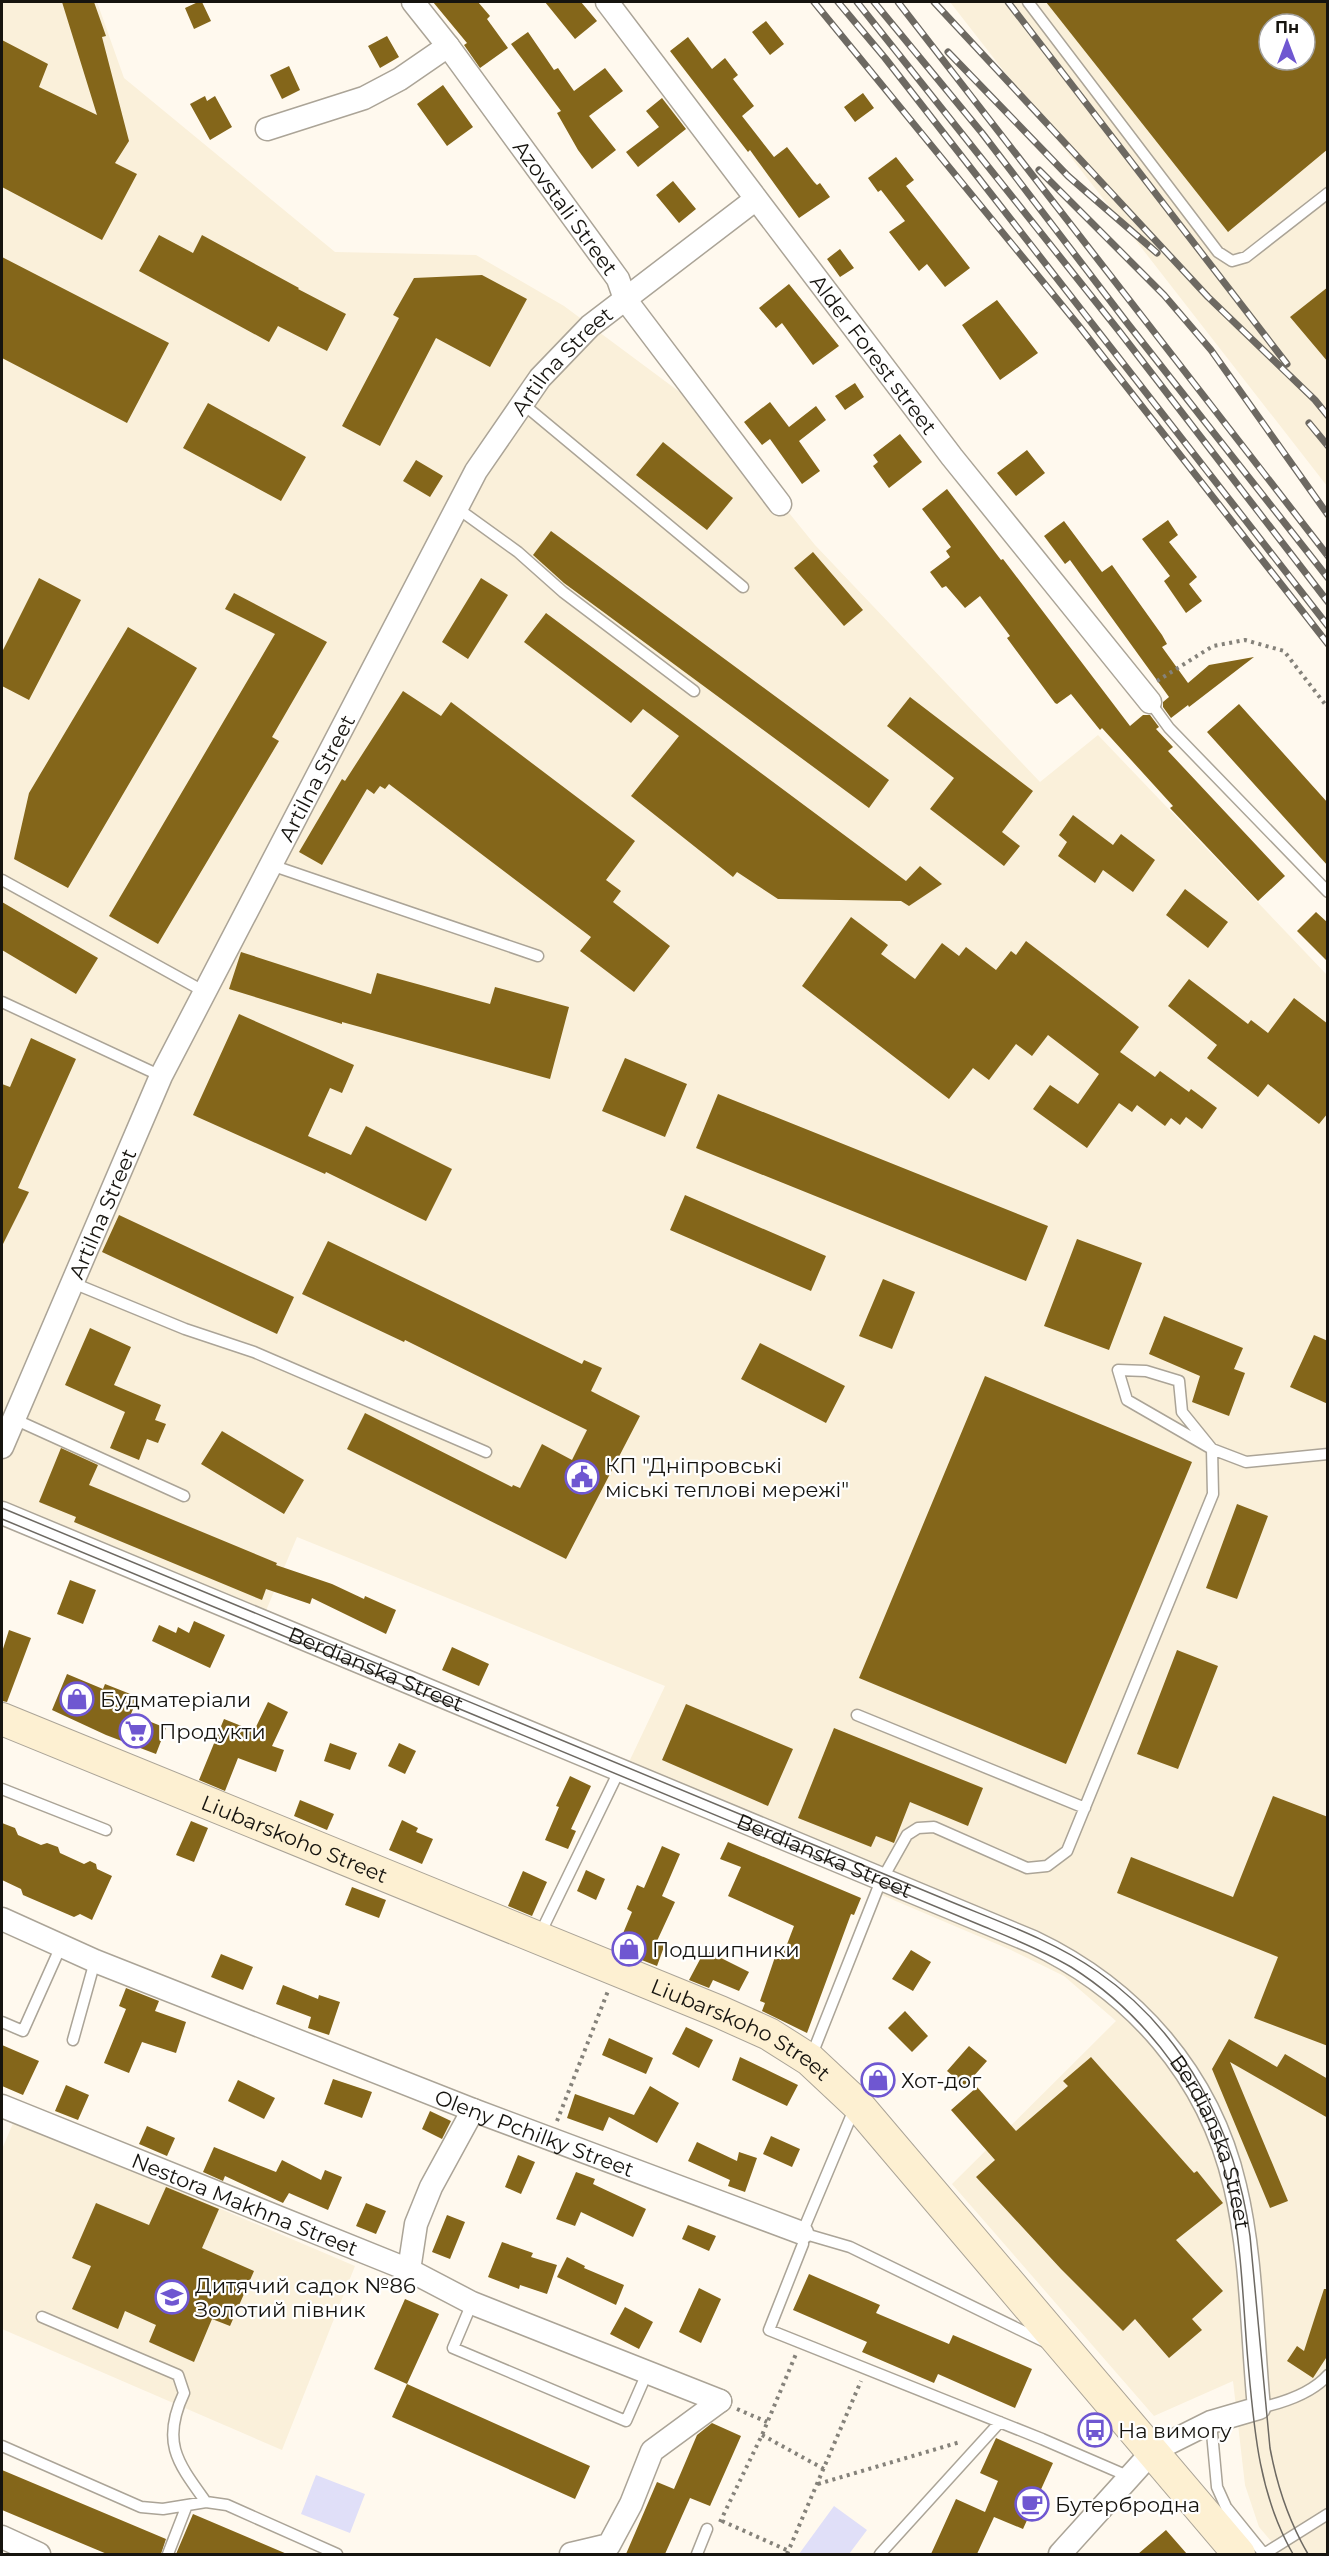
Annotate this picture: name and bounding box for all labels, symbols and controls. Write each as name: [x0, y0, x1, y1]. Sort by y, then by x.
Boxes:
north arrow: [1257, 12, 1317, 72]
text: Пн: [1275, 18, 1299, 37]
street label: Azovstali Street: [508, 135, 623, 280]
street label: Alder Forest street: [806, 269, 943, 439]
street label: Artilna Street: [506, 301, 617, 420]
street label: Artilna Street: [273, 710, 360, 845]
street label: Artilna Street: [63, 1145, 141, 1282]
place label: КП "Дніпровські міські теплові мережі": [605, 1453, 849, 1502]
public building icon: КП "Дніпровські міські теплові мережі": [564, 1459, 600, 1495]
street label: Berdianska Street: [285, 1621, 467, 1716]
shop icon: Будматеріали: [59, 1681, 95, 1717]
place label: Будматеріали: [100, 1687, 251, 1712]
supermarket icon: Продукти: [118, 1713, 154, 1749]
place label: Продукти: [159, 1719, 266, 1744]
street label: Liubarskoho Street: [198, 1789, 391, 1888]
street label: Berdianska Street: [733, 1808, 916, 1903]
shop icon: Подшипники: [611, 1931, 647, 1967]
place label: Подшипники: [652, 1937, 800, 1962]
street label: Liubarskoho Street: [648, 1973, 836, 2085]
street label: Berdianska Street: [1165, 2050, 1256, 2231]
shop icon: Хот-дог: [860, 2062, 896, 2098]
place label: Хот-дог: [901, 2068, 981, 2093]
street label: Oleny Pchilky Street: [431, 2084, 638, 2182]
street label: Nestora Makhna Street: [128, 2147, 362, 2261]
place label: Дитячий садок №86 Золотий півник: [195, 2273, 416, 2322]
school or university icon: Дитячий садок №86 Золотий півник: [154, 2279, 190, 2315]
bus stop icon: На вимогу: [1077, 2412, 1113, 2448]
place label: На вимогу: [1118, 2418, 1232, 2443]
cafe icon: Бутербродна: [1014, 2486, 1050, 2522]
place label: Бутербродна: [1055, 2492, 1200, 2517]

